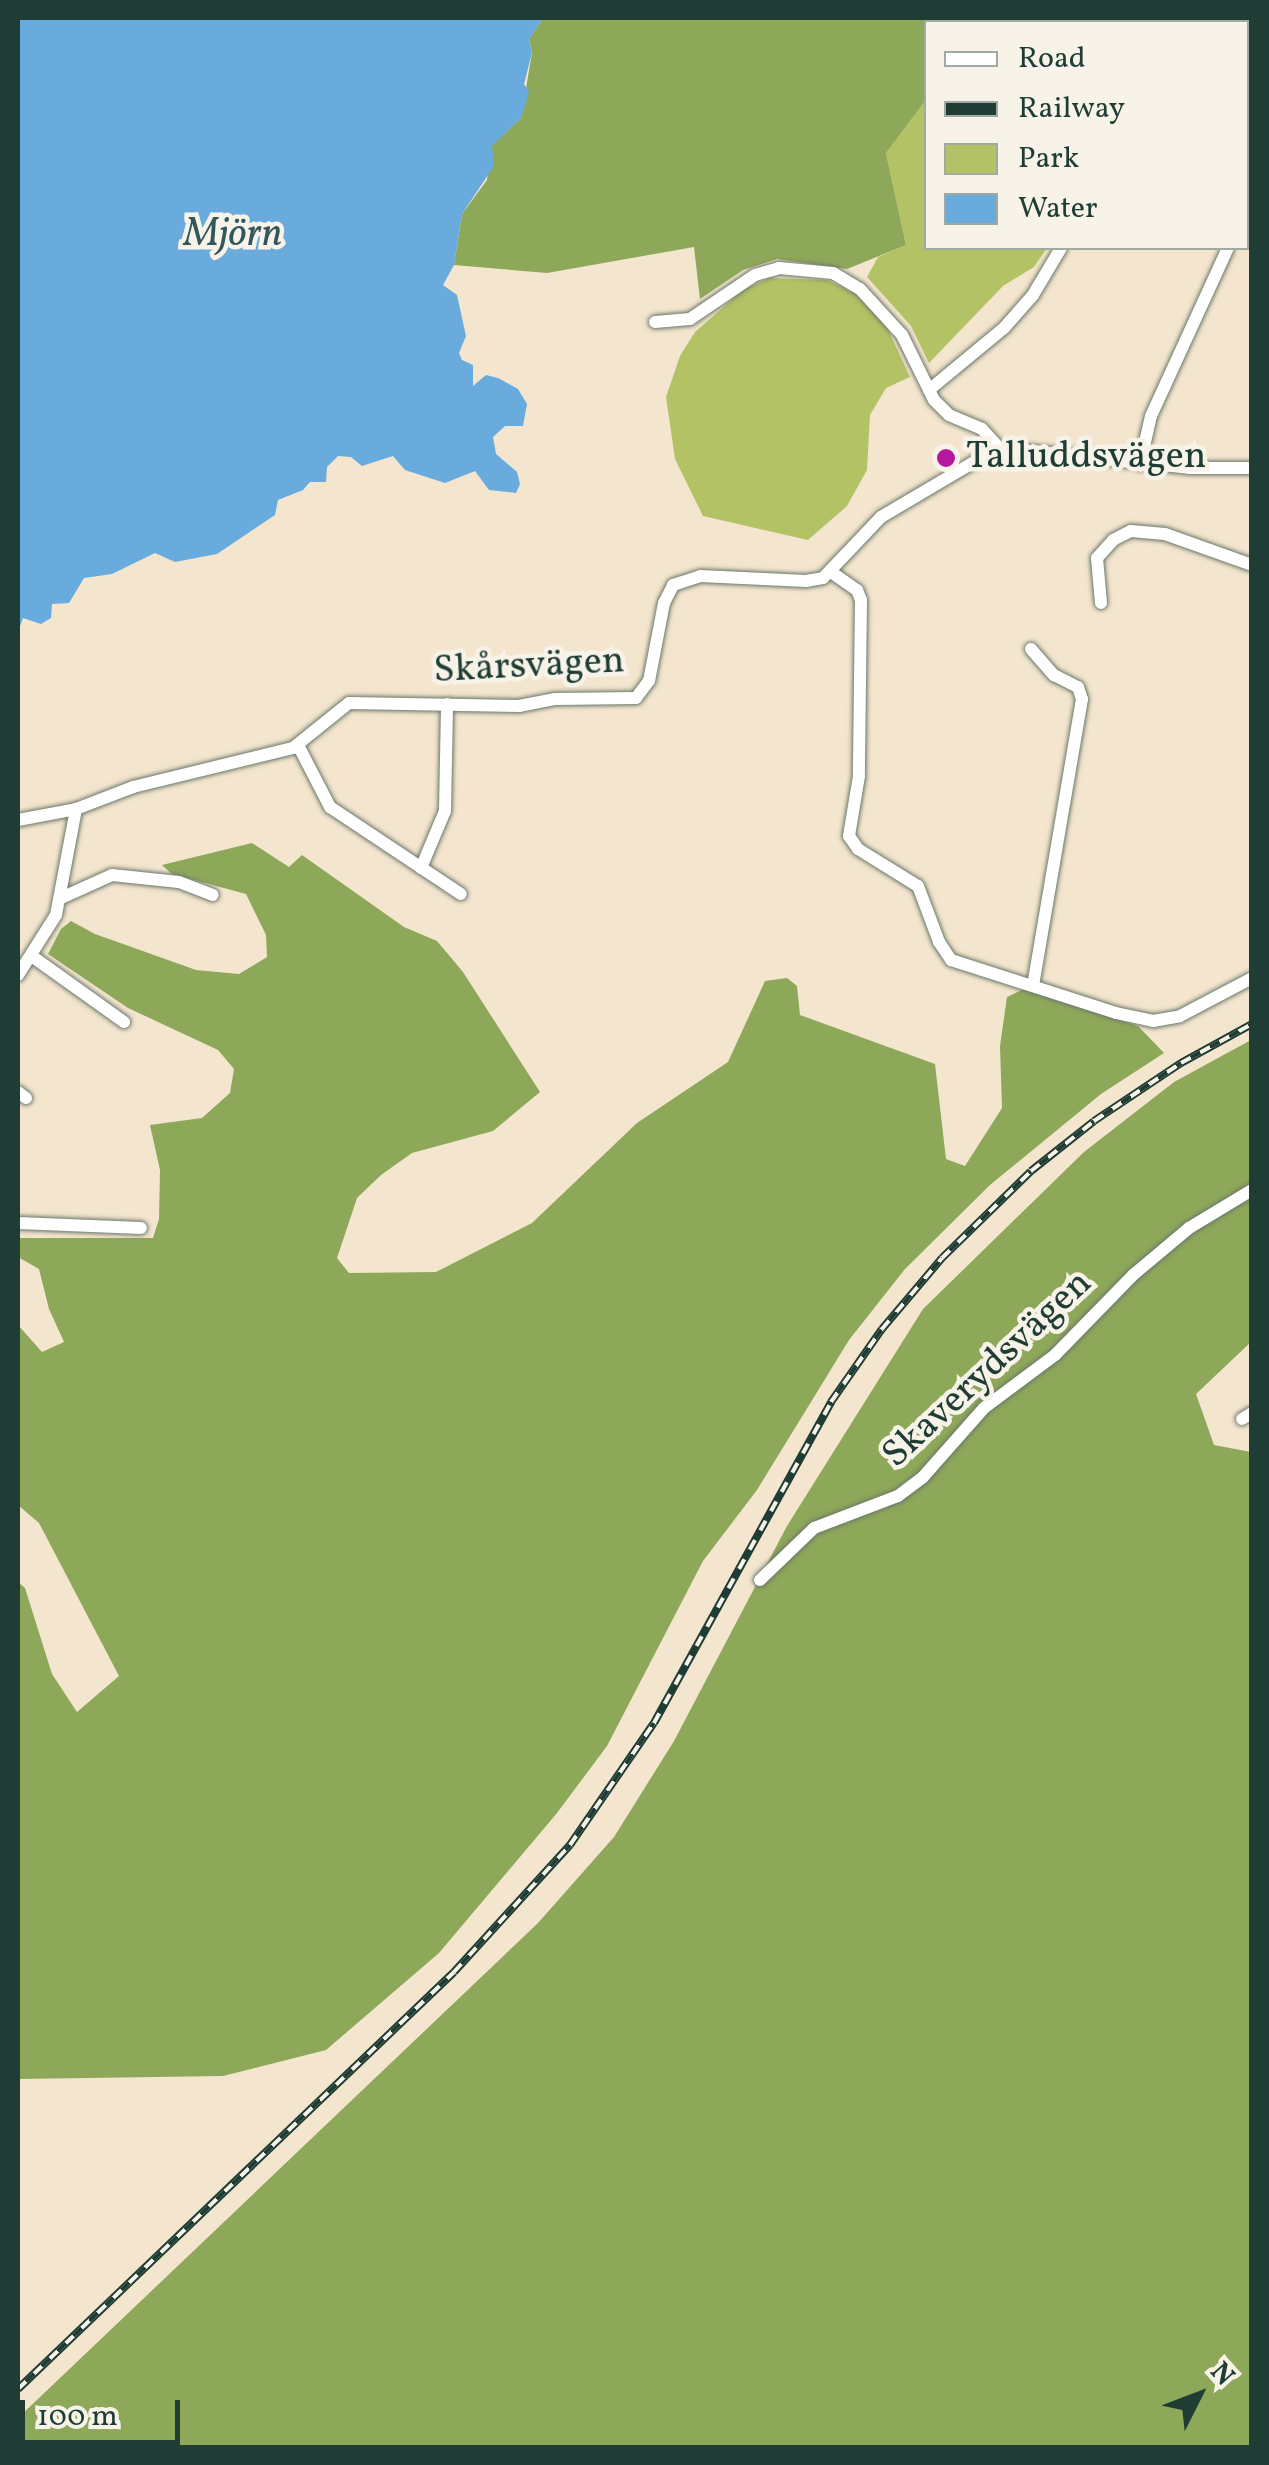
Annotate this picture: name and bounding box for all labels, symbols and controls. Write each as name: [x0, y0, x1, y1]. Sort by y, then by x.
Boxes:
legend: [924, 20, 1249, 250]
text: Road: [1018, 38, 1086, 80]
text: Railway: [1018, 88, 1125, 130]
text: Park: [1018, 138, 1079, 180]
text: Water: [1018, 188, 1098, 230]
water label: Mjörn: [184, 211, 282, 259]
place label: Talluddsvägen: [966, 435, 1207, 481]
marker: Talluddsvägen: [935, 447, 957, 469]
street label: Skårsvägen: [432, 639, 626, 695]
street label: Skaverydsvägen: [874, 1261, 1102, 1479]
north arrow: [1149, 2345, 1249, 2445]
text: N: [1200, 2354, 1243, 2395]
scale bar: [25, 2380, 185, 2442]
text: 100 m: [37, 2396, 118, 2438]

